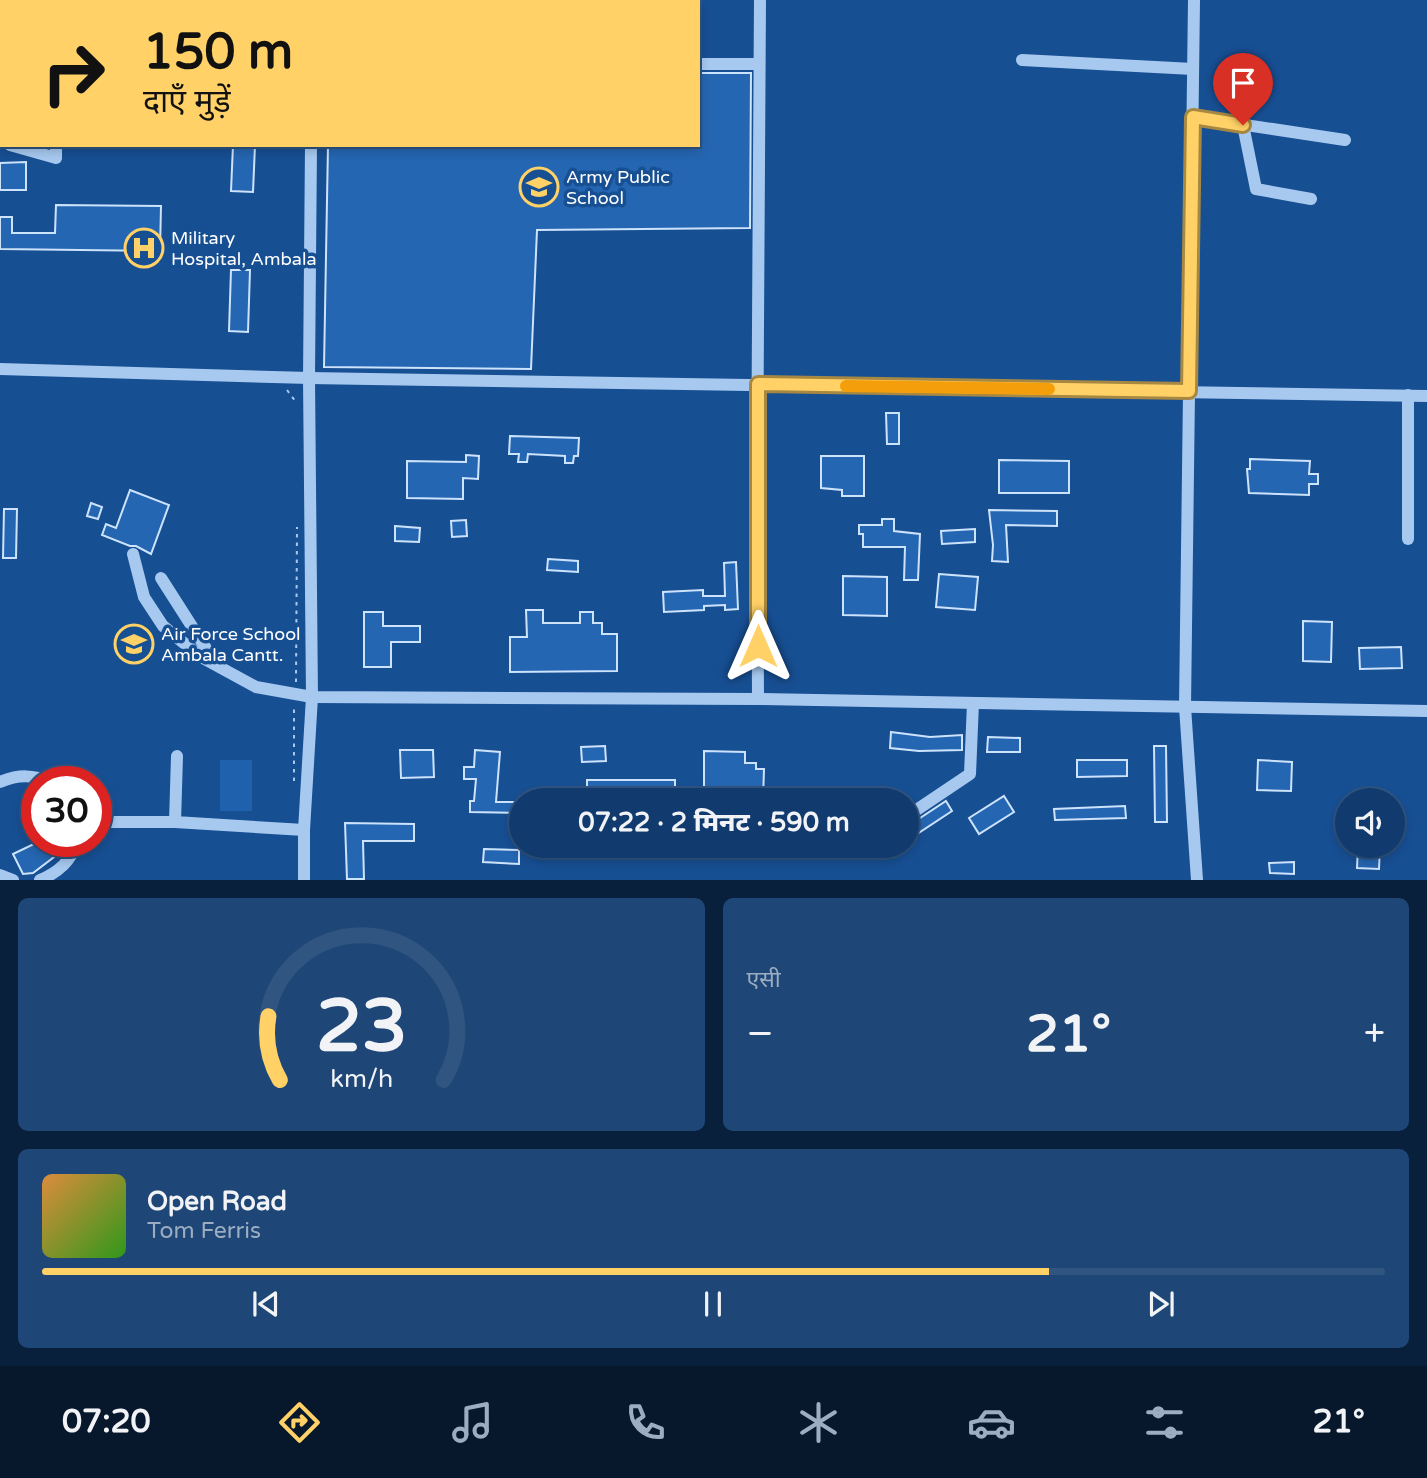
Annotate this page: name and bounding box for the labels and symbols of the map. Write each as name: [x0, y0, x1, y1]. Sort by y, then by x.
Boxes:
pin: [1213, 53, 1273, 125]
school or university icon: Army Public School: [518, 166, 560, 208]
place label: Army Public School: [566, 166, 670, 209]
hospital icon: Military Hospital, Ambala: [123, 227, 165, 269]
place label: Military Hospital, Ambala: [171, 227, 317, 270]
position arrow: [721, 609, 795, 683]
school or university icon: Air Force School Ambala Cantt.: [113, 623, 155, 665]
place label: Air Force School Ambala Cantt.: [161, 623, 301, 666]
speed limit sign: 30: [21, 766, 112, 857]

